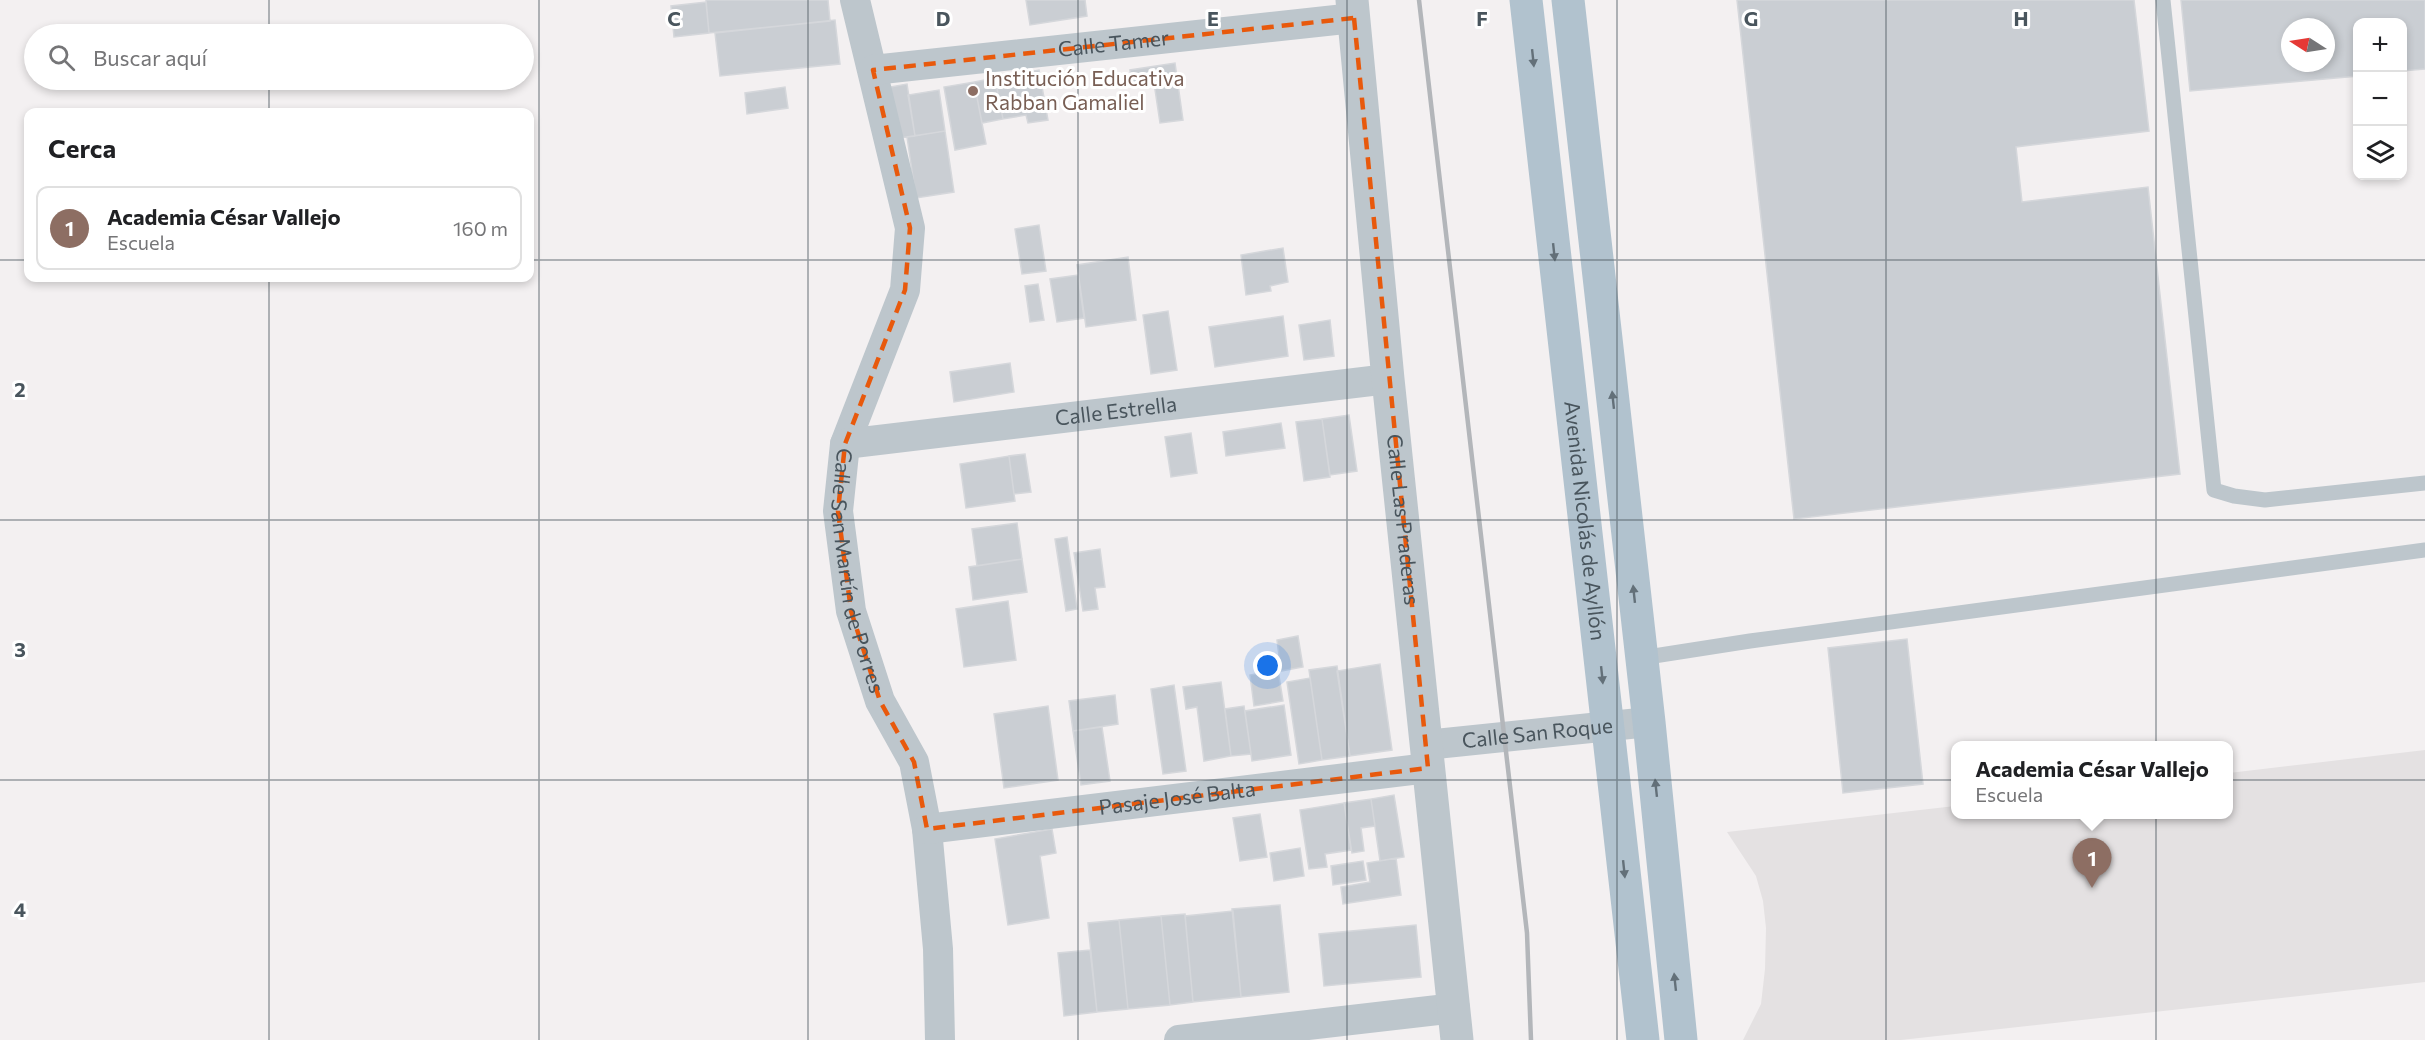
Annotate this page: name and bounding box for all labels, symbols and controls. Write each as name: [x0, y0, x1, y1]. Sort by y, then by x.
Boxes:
text: C: [667, 6, 681, 30]
text: D: [936, 6, 950, 30]
text: E: [1207, 6, 1219, 30]
text: F: [1476, 6, 1488, 30]
text: G: [1744, 6, 1758, 30]
text: H: [2014, 6, 2029, 30]
north arrow: [2281, 18, 2335, 72]
map controls: [2353, 18, 2407, 180]
button: +: [2353, 18, 2407, 72]
search box: [24, 24, 534, 90]
street label: Calle Tamer: [1057, 24, 1170, 61]
icon: search: [45, 41, 78, 74]
text: Buscar aquí: [93, 44, 207, 71]
one-way arrow: [1528, 49, 1537, 68]
place label: Institución Educativa Rabban Gamaliel: [985, 65, 1184, 114]
button: −: [2353, 72, 2407, 126]
marker: Institución Educativa Rabban Gamaliel: [966, 84, 980, 98]
button: layers: [2353, 126, 2407, 180]
text: Cerca: [48, 132, 116, 163]
text: Academia César Vallejo: [107, 203, 341, 230]
text: 1: [65, 216, 74, 240]
text: 160 m: [453, 216, 508, 240]
text: Escuela: [107, 230, 175, 254]
one-way arrow: [1550, 242, 1559, 261]
text: 2: [14, 377, 26, 401]
street label: Calle Estrella: [1054, 390, 1178, 430]
one-way arrow: [1608, 391, 1618, 410]
street label: Avenida Nicolás de Ayllón: [1560, 399, 1612, 642]
street label: Calle Las Praderas: [1383, 432, 1426, 606]
street label: Calle San Martín de Porres: [827, 447, 891, 696]
one-way arrow: [1629, 584, 1639, 603]
text: 3: [14, 637, 26, 661]
your location: [1253, 651, 1282, 680]
one-way arrow: [1597, 666, 1607, 685]
street label: Calle San Roque: [1461, 712, 1614, 752]
popup: [1951, 741, 2233, 819]
text: Academia César Vallejo: [1975, 755, 2209, 782]
street label: Pasaje José Balta: [1097, 775, 1257, 819]
one-way arrow: [1651, 778, 1660, 797]
text: Escuela: [1975, 782, 2043, 806]
pin: 1: [2072, 838, 2112, 888]
one-way arrow: [1619, 860, 1628, 879]
text: 4: [14, 897, 26, 921]
one-way arrow: [1671, 972, 1680, 991]

